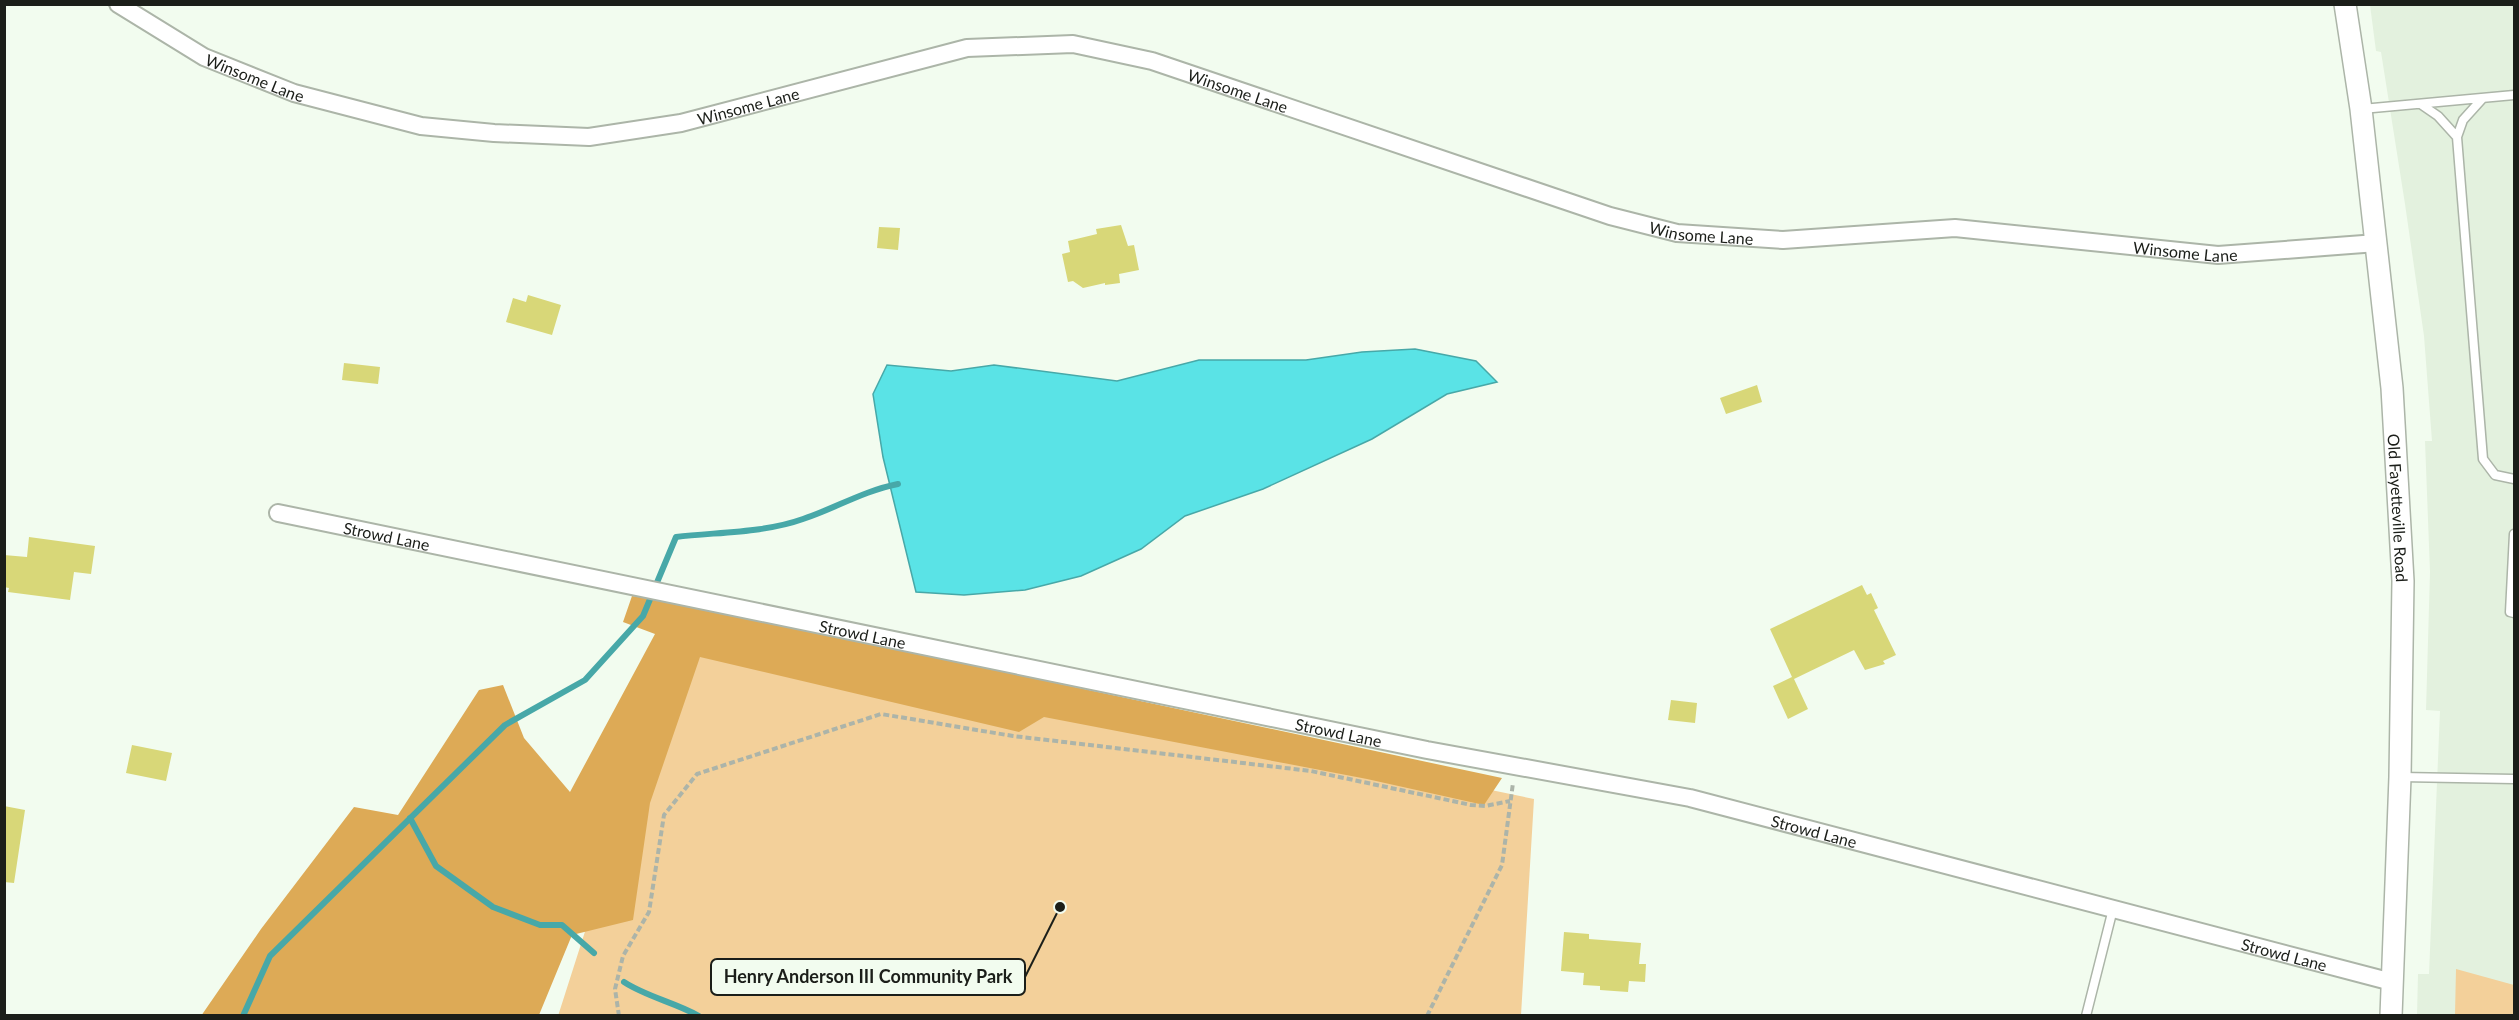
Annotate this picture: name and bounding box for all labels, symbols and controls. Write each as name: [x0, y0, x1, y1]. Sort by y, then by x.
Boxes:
street label: Winsome Lane: [203, 49, 306, 105]
street label: Winsome Lane: [1185, 64, 1291, 116]
street label: Winsome Lane: [695, 83, 801, 128]
street label: Winsome Lane: [1647, 217, 1754, 248]
street label: Winsome Lane: [2132, 237, 2238, 265]
street label: Old Fayetteville Road: [2385, 433, 2413, 583]
street label: Strowd Lane: [342, 517, 432, 554]
street label: Strowd Lane: [818, 615, 908, 652]
street label: Strowd Lane: [1294, 714, 1383, 750]
street label: Strowd Lane: [1769, 810, 1859, 851]
street label: Strowd Lane: [2240, 933, 2329, 974]
callout: Henry Anderson III Community Park: [711, 959, 1025, 995]
text: Henry Anderson III Community Park: [724, 965, 1013, 987]

